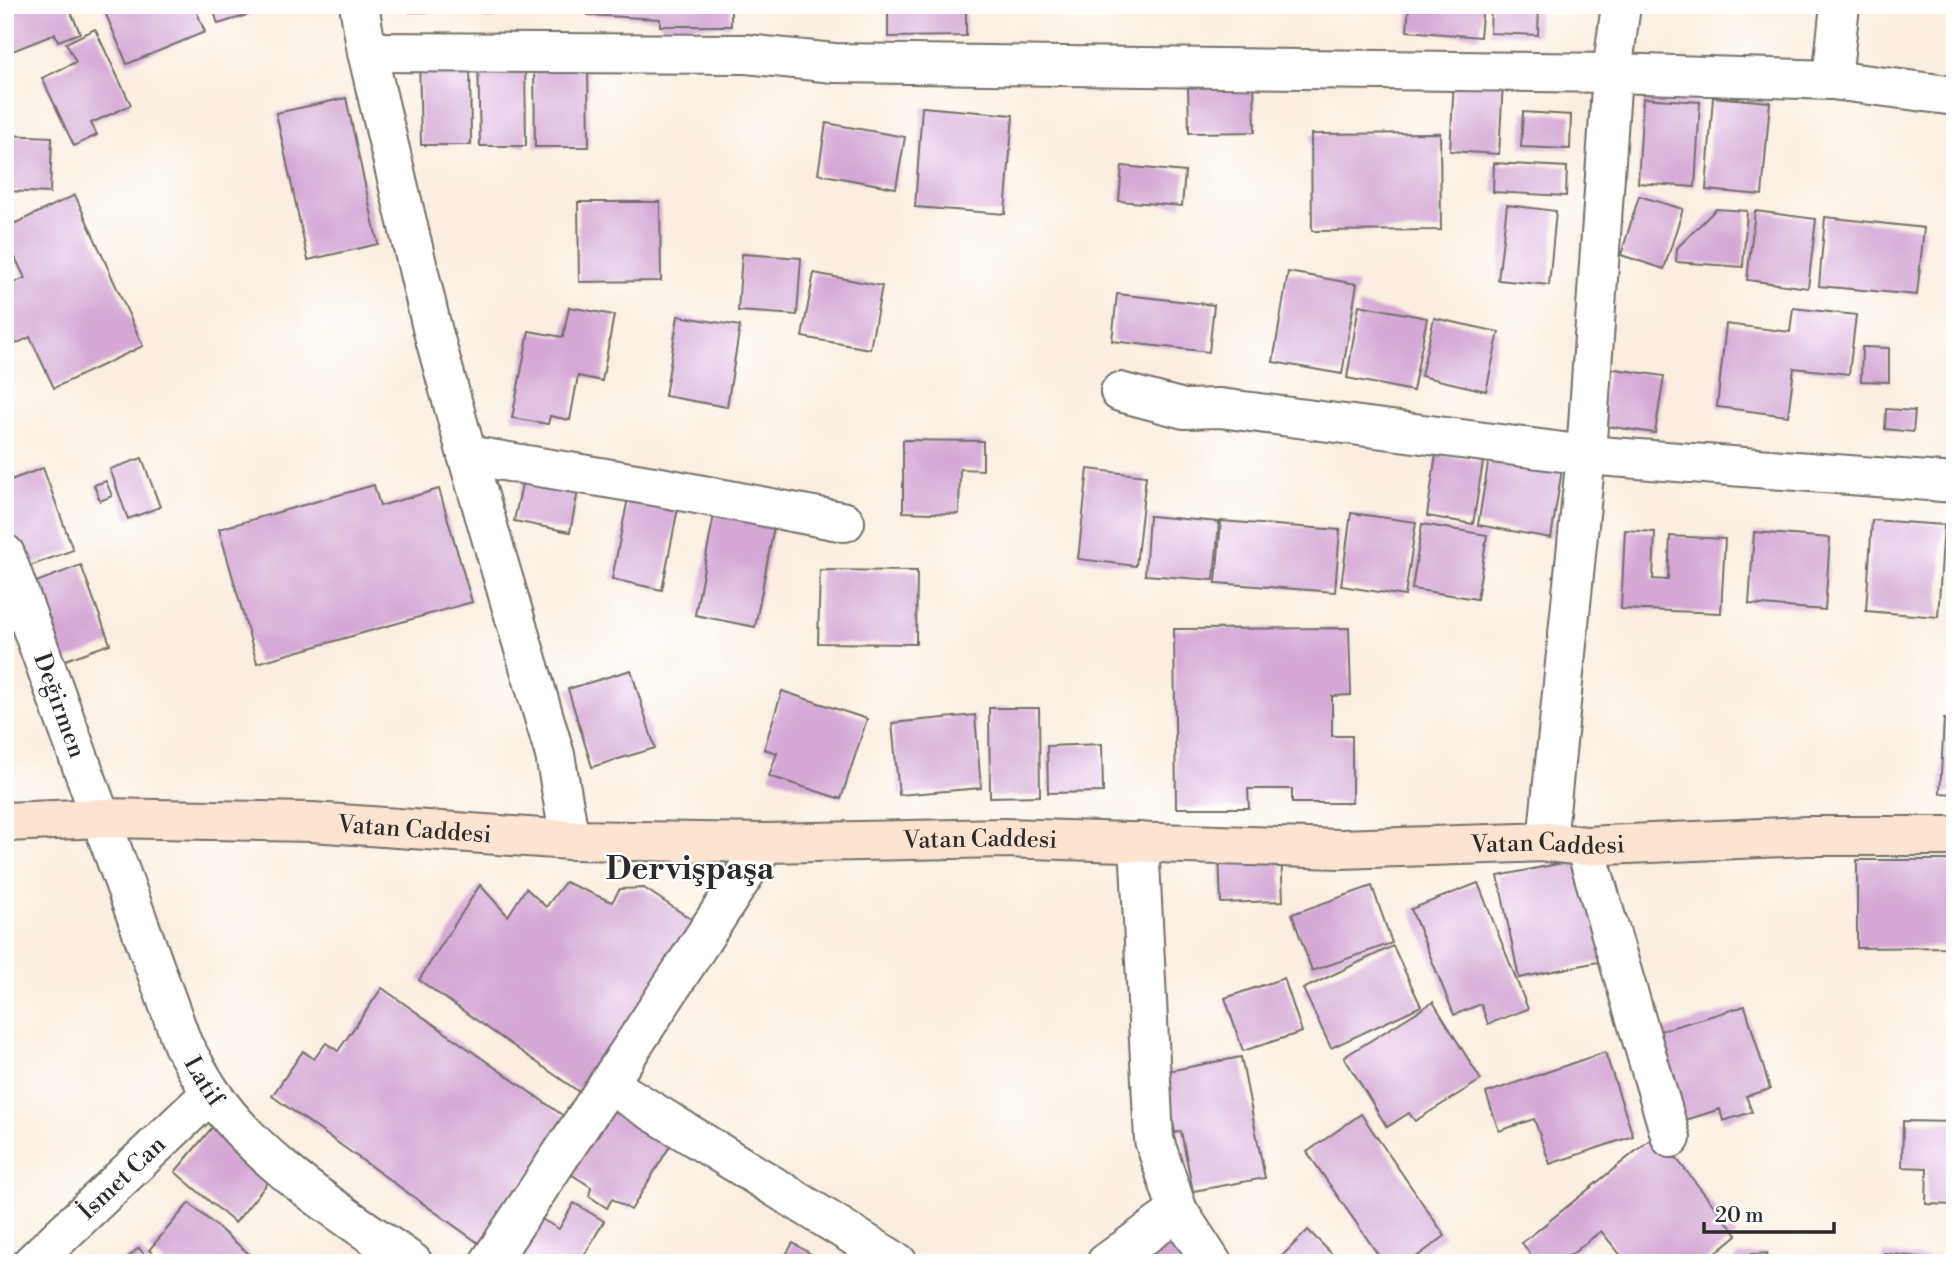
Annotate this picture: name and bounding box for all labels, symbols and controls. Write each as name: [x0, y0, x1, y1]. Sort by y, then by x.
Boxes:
street label: Değirmen: [26, 649, 92, 762]
street label: Vatan Caddesi: [336, 810, 493, 850]
street label: Vatan Caddesi: [902, 824, 1058, 856]
street label: Vatan Caddesi: [1469, 828, 1625, 862]
district label: Dervişpaşa: [606, 849, 775, 889]
street label: Latif: [177, 1051, 231, 1114]
street label: İsmet Can: [72, 1130, 173, 1227]
scale bar: [1704, 1191, 1834, 1235]
text: 20 m: [1715, 1203, 1764, 1229]

